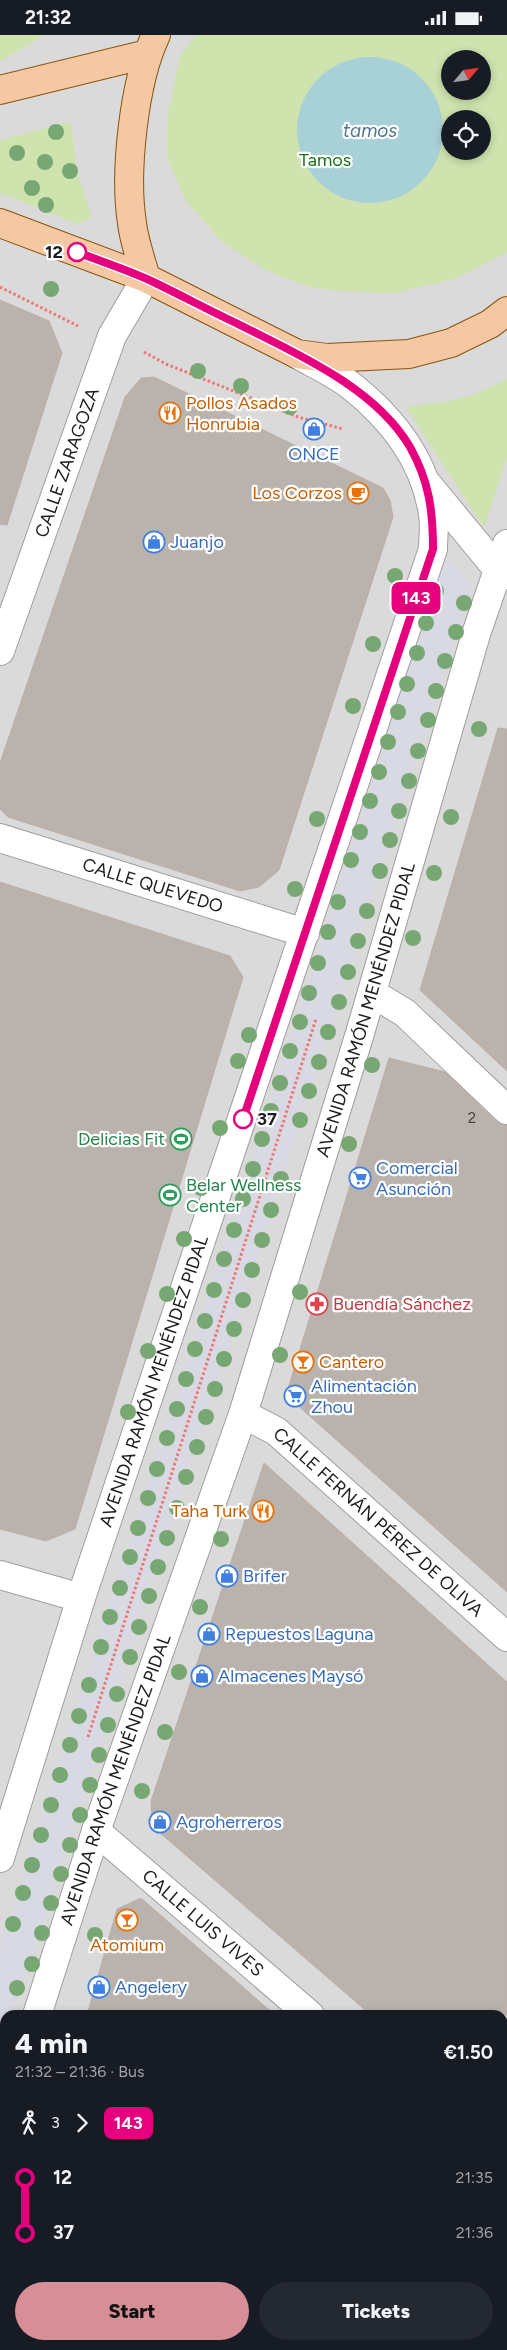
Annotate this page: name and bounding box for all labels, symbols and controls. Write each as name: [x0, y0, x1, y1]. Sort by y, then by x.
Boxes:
text: 21:32: [25, 6, 71, 29]
north arrow: [441, 50, 491, 100]
map controls: [441, 50, 491, 160]
button: locate: [441, 110, 491, 160]
water label: tamos: [343, 119, 397, 142]
park label: Tamos: [299, 149, 351, 171]
place label: 12: [45, 241, 63, 263]
marker: 12: [67, 242, 87, 262]
street label: CALLE ZARAGOZA: [30, 385, 104, 540]
place label: Pollos Asados Honrubia: [186, 392, 297, 435]
restaurant icon: Pollos Asados Honrubia: [158, 401, 182, 425]
shop icon: ONCE: [302, 417, 326, 441]
place label: ONCE: [288, 443, 340, 465]
cafe icon: Los Corzos: [346, 481, 370, 505]
place label: Los Corzos: [252, 482, 342, 504]
shop icon: Juanjo: [142, 530, 166, 554]
place label: Juanjo: [170, 531, 224, 553]
line badge: 143: [387, 582, 445, 614]
text: 143: [402, 587, 431, 609]
street label: CALLE QUEVEDO: [80, 853, 226, 918]
street label: AVENIDA RAMÓN MENÉNDEZ PIDAL: [312, 859, 420, 1160]
place label: 37: [257, 1108, 277, 1130]
marker: 37: [233, 1109, 253, 1129]
house number: 2: [468, 1109, 476, 1127]
sports icon: Delicias Fit: [169, 1127, 193, 1151]
place label: Delicias Fit: [78, 1128, 165, 1150]
place label: Comercial Asunción: [376, 1157, 458, 1200]
supermarket icon: Comercial Asunción: [348, 1166, 372, 1190]
place label: Belar Wellness Center: [186, 1174, 301, 1217]
sports icon: Belar Wellness Center: [158, 1183, 182, 1207]
street label: AVENIDA RAMÓN MENÉNDEZ PIDAL: [95, 1232, 213, 1530]
pharmacy icon: Buendía Sánchez: [305, 1292, 329, 1316]
place label: Buendía Sánchez: [333, 1293, 471, 1315]
bar icon: Cantero: [291, 1350, 315, 1374]
place label: Cantero: [319, 1351, 384, 1373]
place label: Alimentación Zhou: [311, 1375, 417, 1418]
supermarket icon: Alimentación Zhou: [283, 1384, 307, 1408]
street label: CALLE FERNÁN PÉREZ DE OLIVA: [269, 1423, 488, 1621]
restaurant icon: Taha Turk: [251, 1499, 275, 1523]
place label: Taha Turk: [171, 1500, 247, 1522]
shop icon: Brifer: [215, 1564, 239, 1588]
place label: Brifer: [243, 1565, 287, 1587]
shop icon: Repuestos Laguna: [197, 1622, 221, 1646]
place label: Repuestos Laguna: [225, 1623, 373, 1645]
street label: AVENIDA RAMÓN MENÉNDEZ PIDAL: [55, 1631, 176, 1928]
shop icon: Almacenes Maysó: [190, 1664, 214, 1688]
place label: Almacenes Maysó: [218, 1665, 363, 1687]
shop icon: Agroherreros: [148, 1810, 172, 1834]
place label: Agroherreros: [176, 1811, 282, 1833]
street label: CALLE LUIS VIVES: [138, 1865, 268, 1981]
bar icon: Atomium: [115, 1908, 139, 1932]
place label: Atomium: [90, 1934, 164, 1956]
shop icon: Angelery: [87, 1975, 111, 1999]
place label: Angelery: [115, 1976, 187, 1998]
text: 4 min: [15, 2026, 88, 2060]
text: €1.50: [444, 2041, 493, 2064]
text: 21:32 – 21:36 · Bus: [15, 2062, 144, 2081]
icon: walk: [15, 2109, 43, 2137]
icon: forward: [68, 2109, 96, 2137]
text: 143: [114, 2112, 143, 2134]
text: 3: [51, 2113, 60, 2132]
text: 12: [53, 2166, 72, 2189]
text: 21:35: [455, 2168, 493, 2187]
text: 37: [53, 2221, 74, 2244]
text: 21:36: [456, 2223, 493, 2242]
button: Start: [15, 2282, 249, 2340]
button: Tickets: [259, 2282, 493, 2340]

